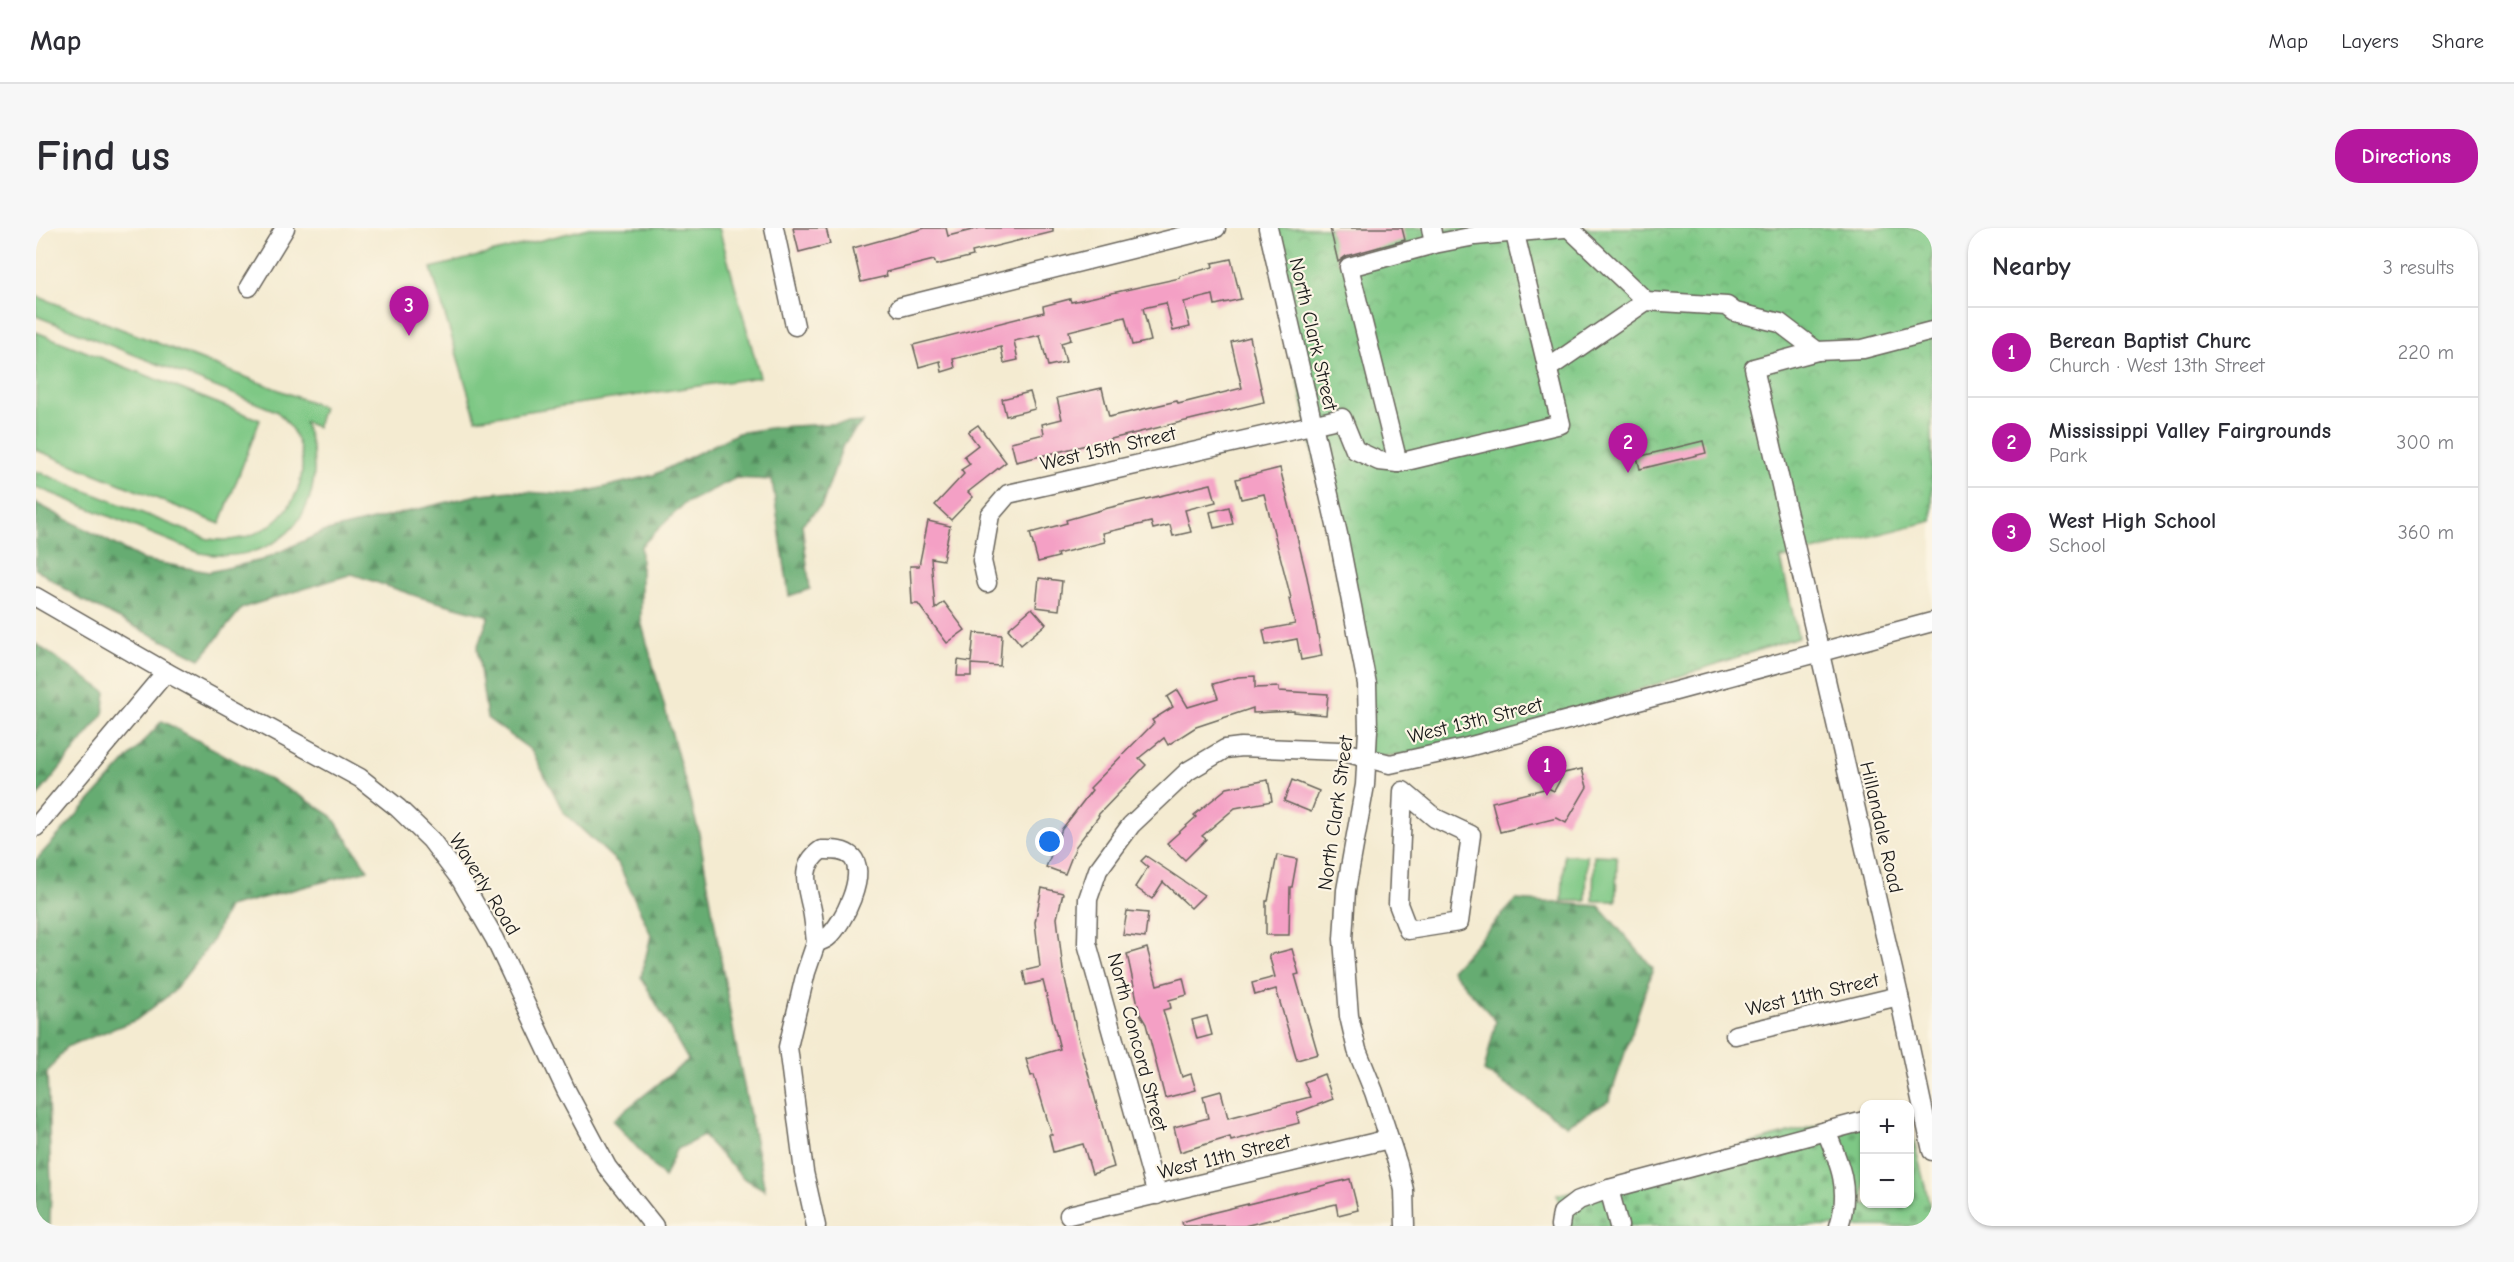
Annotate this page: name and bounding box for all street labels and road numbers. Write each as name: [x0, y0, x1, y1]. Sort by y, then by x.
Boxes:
street label: North Clark Street: [1285, 255, 1343, 414]
street label: West 15th Street: [1038, 421, 1180, 475]
street label: West 13th Street: [1405, 692, 1546, 748]
street label: North Clark Street: [1313, 733, 1358, 892]
street label: Hillandale Road: [1855, 759, 1908, 895]
street label: Waverly Road: [444, 829, 525, 939]
street label: North Concord Street: [1103, 950, 1173, 1135]
street label: West 11th Street: [1743, 968, 1882, 1021]
street label: West 11th Street: [1155, 1129, 1294, 1184]

